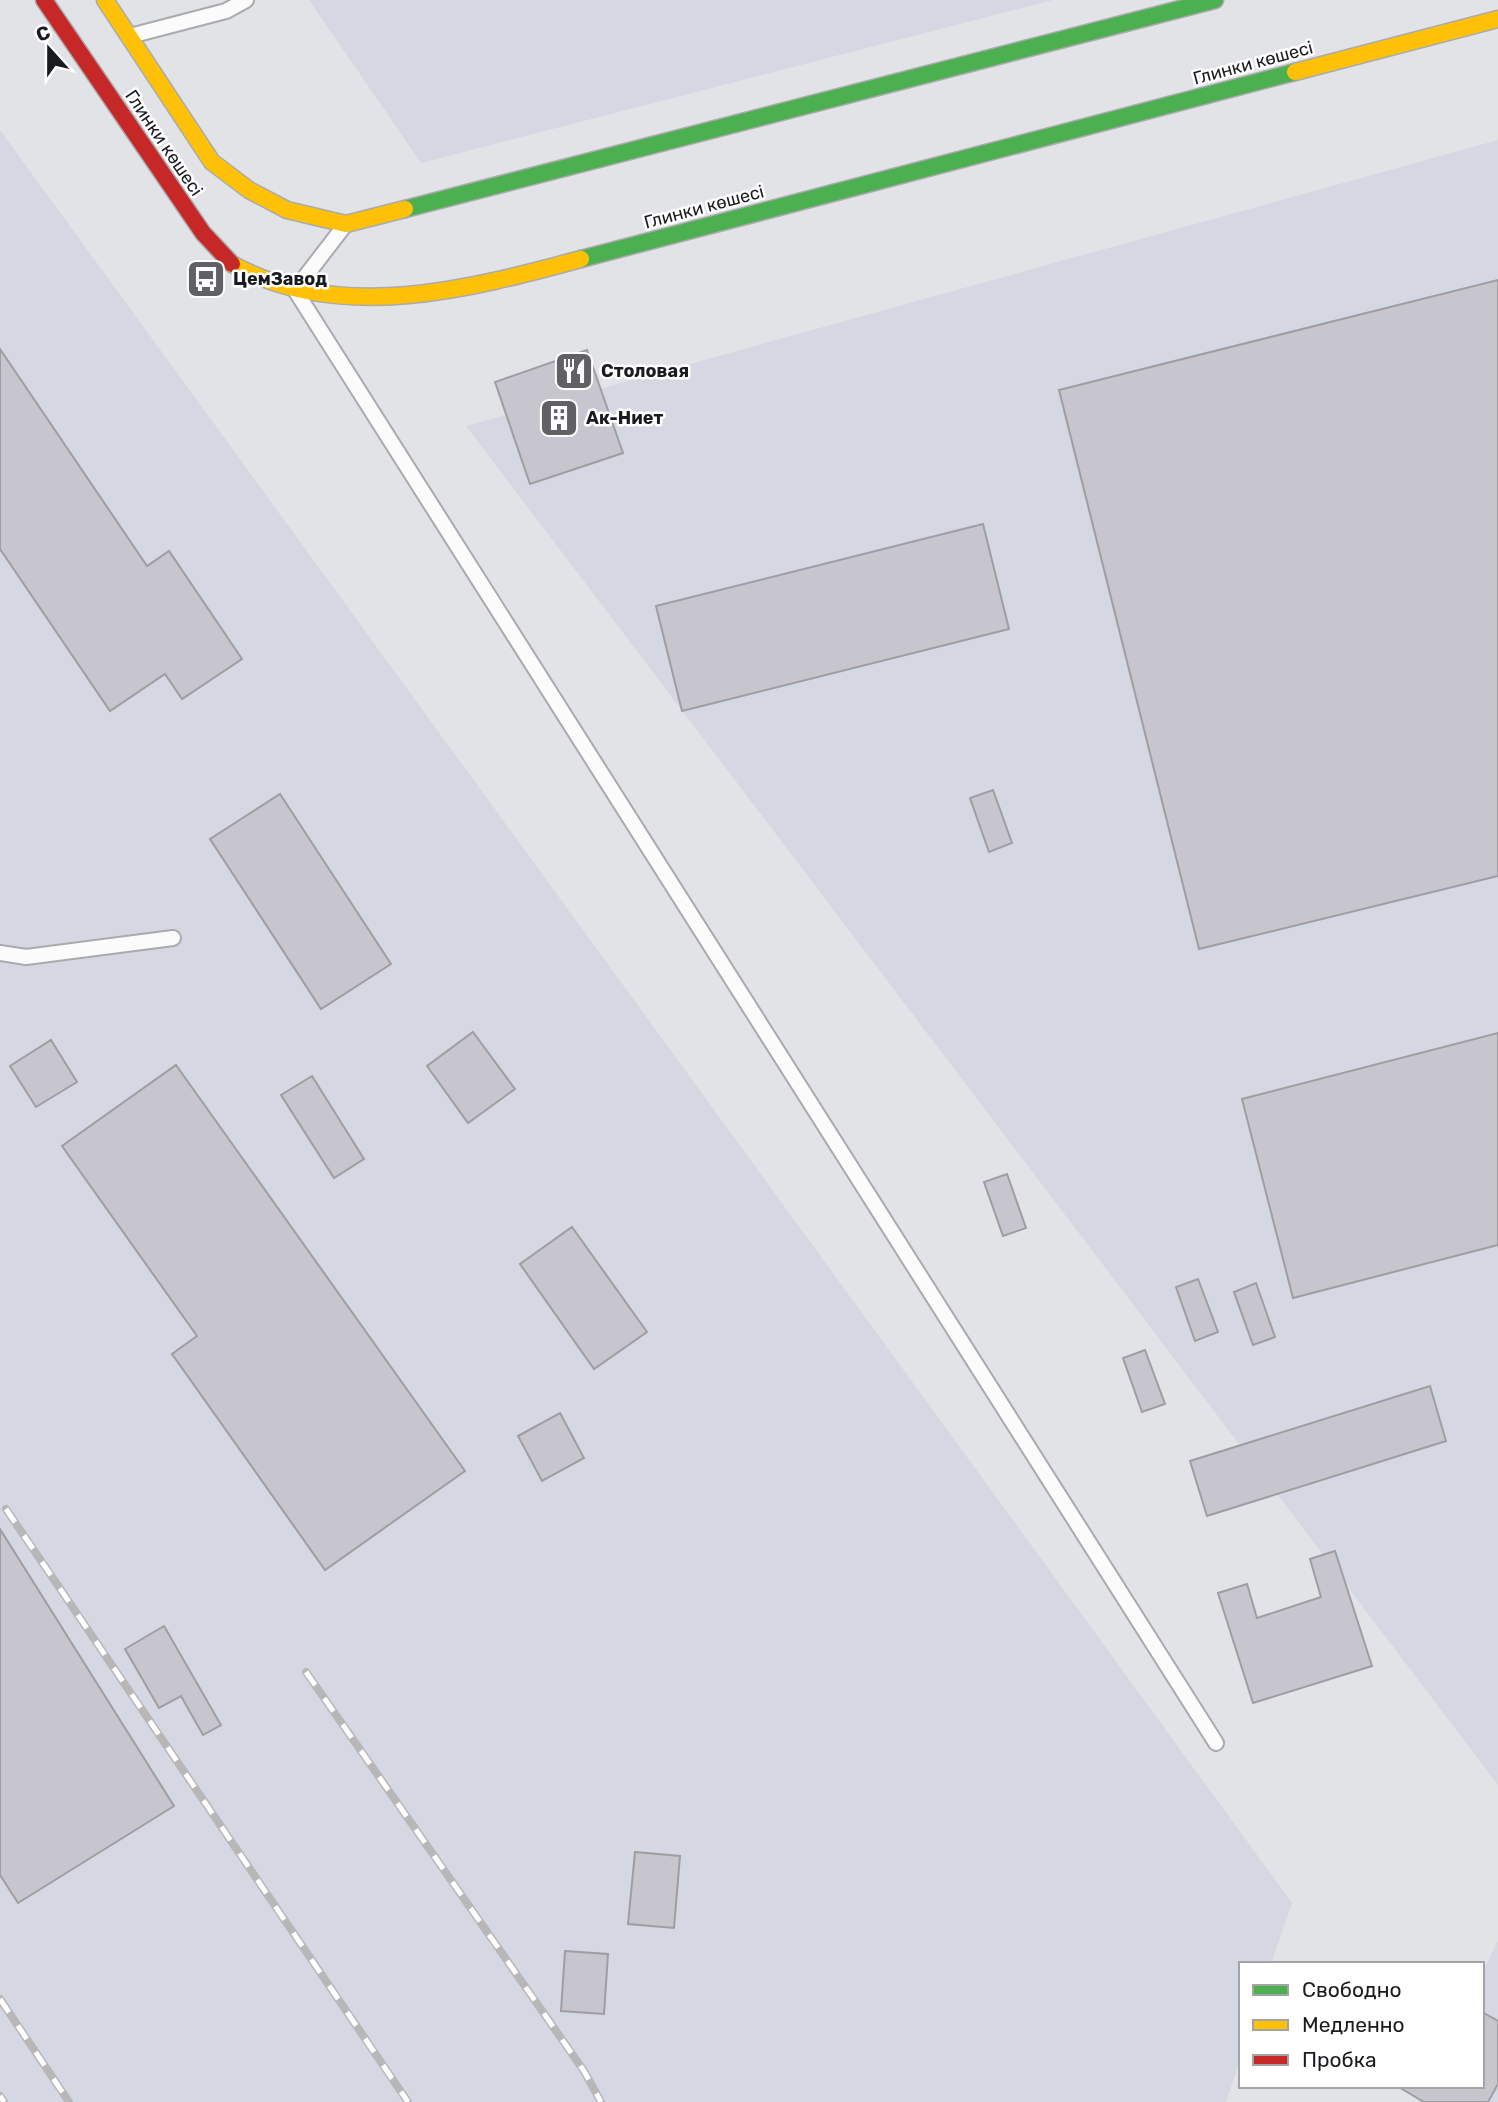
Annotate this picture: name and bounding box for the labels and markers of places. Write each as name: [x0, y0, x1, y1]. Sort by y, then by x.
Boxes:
bus stop icon: ЦемЗавод: [185, 258, 227, 300]
place label: ЦемЗавод: [233, 268, 327, 290]
restaurant icon: Столовая: [553, 350, 595, 392]
place label: Столовая: [601, 360, 689, 382]
building icon: Ак-Ниет: [538, 397, 580, 439]
place label: Ак-Ниет: [586, 407, 663, 429]

